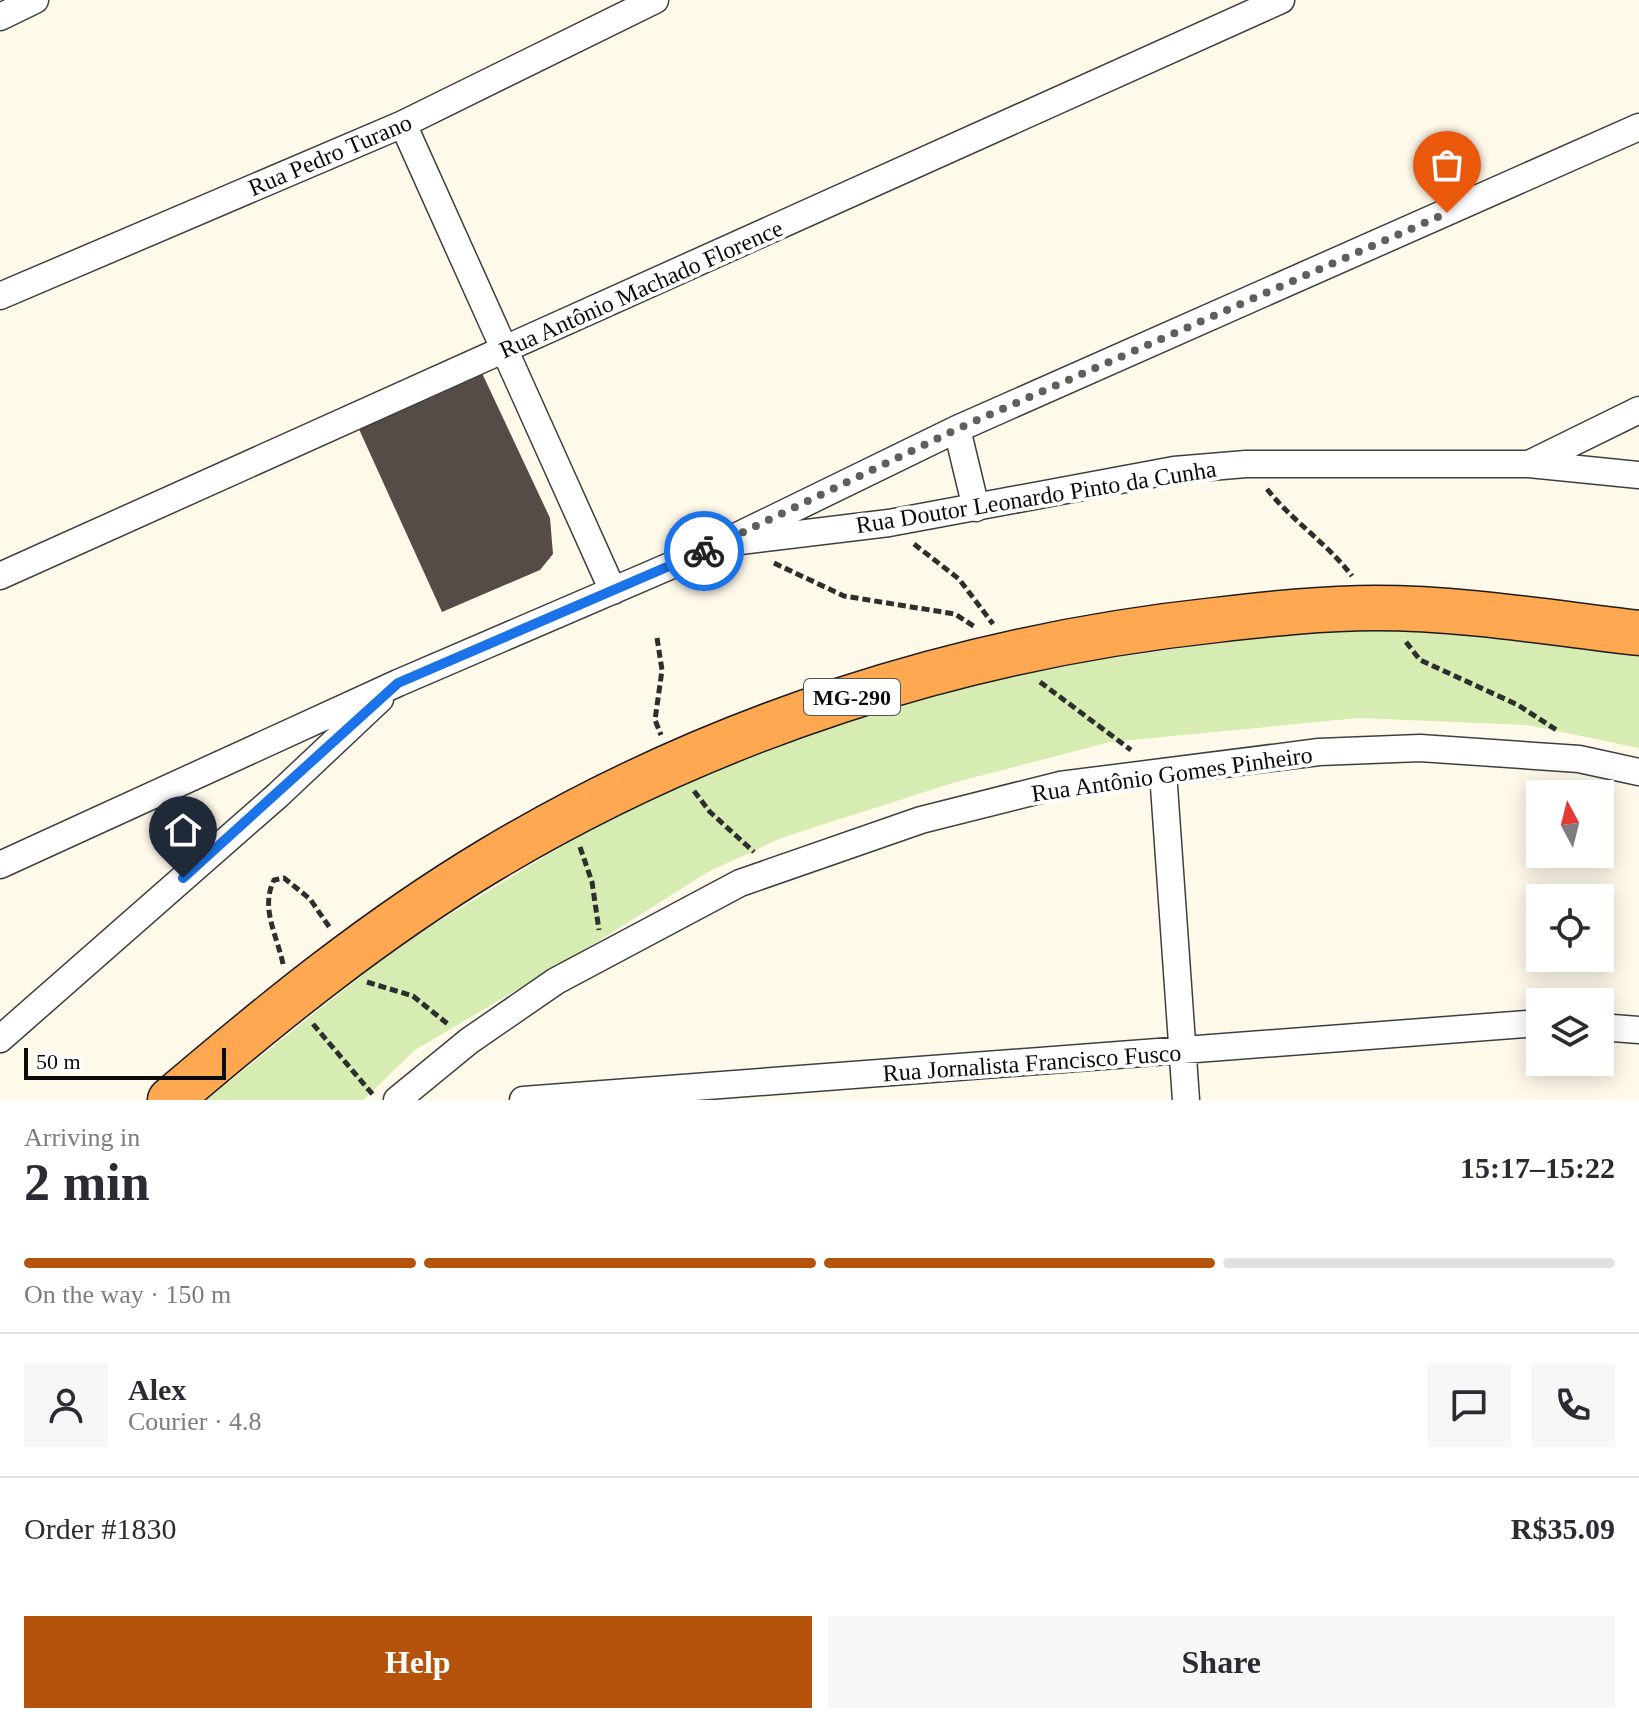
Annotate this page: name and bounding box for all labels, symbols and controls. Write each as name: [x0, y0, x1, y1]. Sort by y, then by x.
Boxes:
street label: Rua Pedro Turano: [245, 109, 415, 201]
pin: [1413, 131, 1481, 213]
icon: bag: [1425, 143, 1469, 187]
street label: Rua Antônio Machado Florence: [495, 215, 787, 363]
street label: Rua Doutor Leonardo Pinto da Cunha: [854, 456, 1218, 538]
courier: [664, 511, 744, 591]
icon: bike: [682, 529, 726, 573]
road number: MG-290: [804, 679, 900, 715]
street label: Rua Antônio Gomes Pinheiro: [1030, 741, 1314, 807]
north arrow: [1526, 780, 1614, 868]
map controls: [1526, 780, 1614, 1076]
pin: [149, 796, 217, 878]
icon: home: [161, 808, 205, 852]
button: locate: [1526, 884, 1614, 972]
button: layers: [1526, 988, 1614, 1076]
street label: Rua Jornalista Francisco Fusco: [882, 1040, 1182, 1086]
scale bar: [24, 1044, 226, 1080]
text: 50 m: [36, 1049, 81, 1074]
text: Arriving in: [24, 1123, 140, 1152]
text: 15:17–15:22: [1460, 1151, 1615, 1184]
text: 2 min: [24, 1154, 150, 1211]
text: On the way · 150 m: [24, 1280, 231, 1309]
button: person: [24, 1363, 108, 1447]
button: chat: [1427, 1363, 1511, 1447]
button: phone: [1531, 1363, 1615, 1447]
text: Alex: [128, 1373, 186, 1406]
text: Courier · 4.8: [128, 1407, 262, 1436]
text: Order #1830: [24, 1512, 176, 1545]
text: R$35.09: [1511, 1512, 1615, 1545]
button: Help: [24, 1616, 812, 1708]
button: Share: [828, 1616, 1615, 1708]

